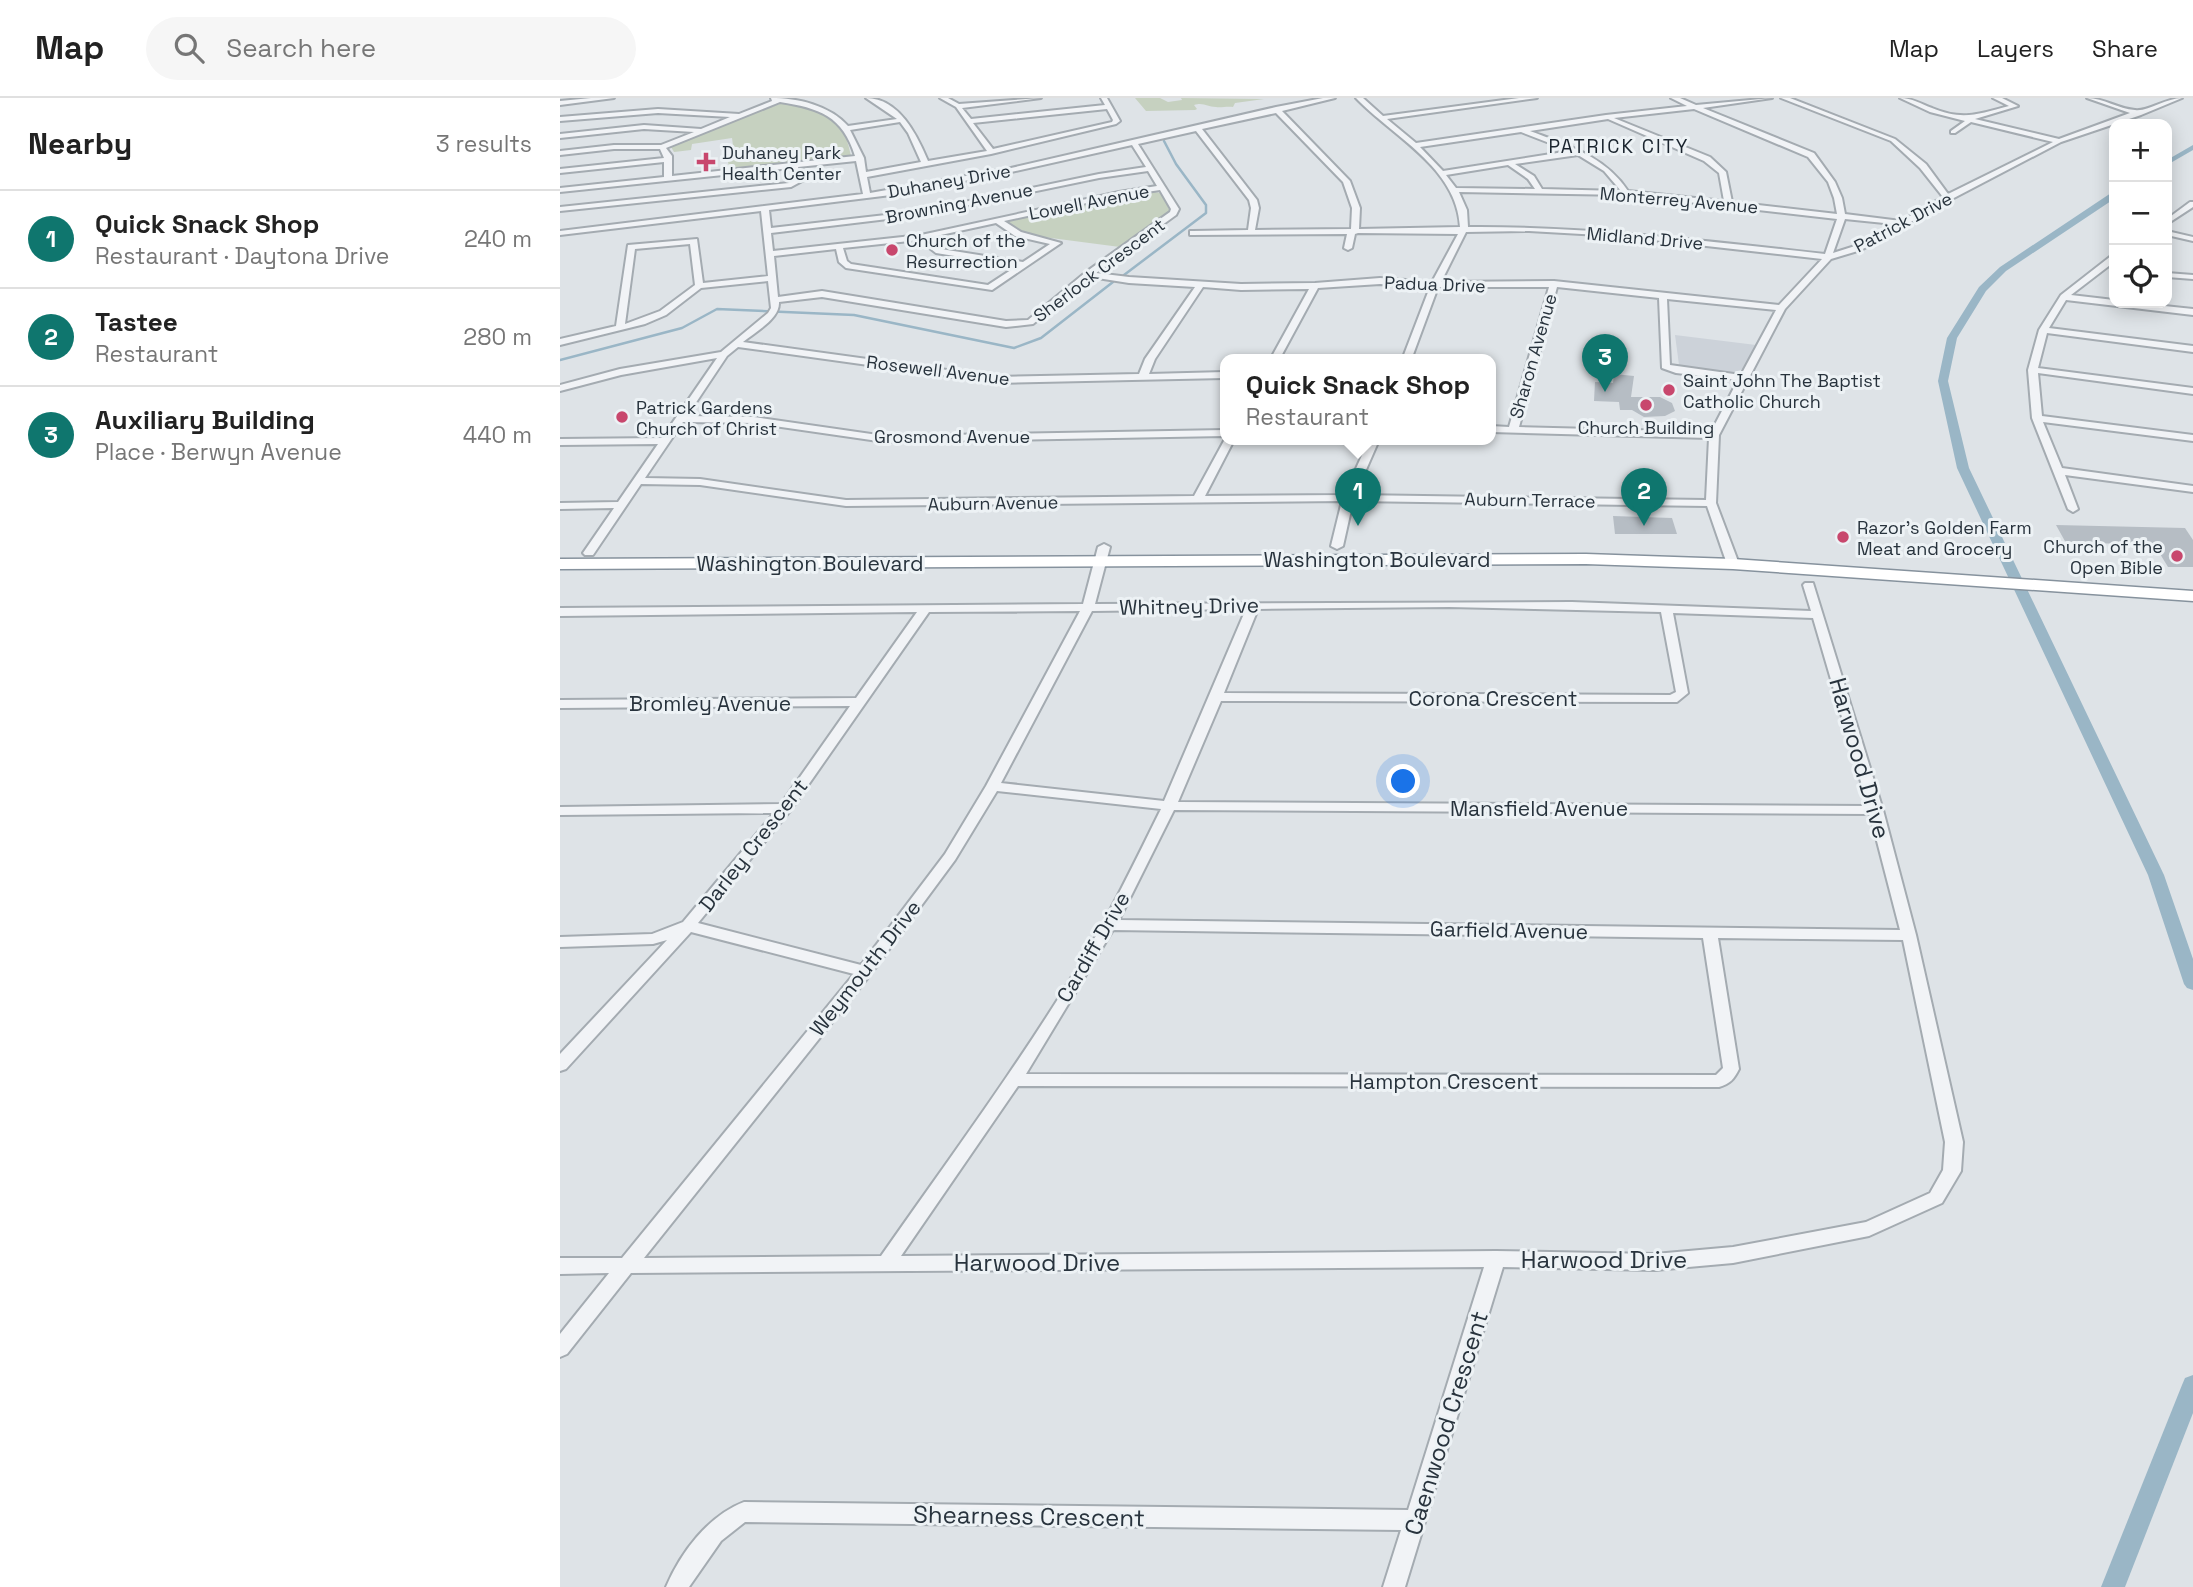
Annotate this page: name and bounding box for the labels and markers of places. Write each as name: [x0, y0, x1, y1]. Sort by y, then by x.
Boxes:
place label: Duhaney Park Health Center: [722, 141, 842, 185]
marker: Duhaney Park Health Center: [696, 152, 716, 172]
place label: Church of the Resurrection: [906, 229, 1026, 273]
marker: Church of the Resurrection: [884, 242, 900, 258]
pin: 3: [1582, 334, 1628, 392]
place label: Saint John The Baptist Catholic Church: [1683, 369, 1881, 413]
marker: Saint John The Baptist Catholic Church: [1661, 382, 1677, 398]
place label: Patrick Gardens Church of Christ: [636, 396, 777, 440]
marker: Church Building: [1638, 397, 1654, 413]
marker: Patrick Gardens Church of Christ: [614, 409, 630, 425]
place label: Church Building: [1578, 416, 1714, 439]
pin: 1: [1335, 468, 1381, 526]
pin: 2: [1621, 468, 1667, 526]
place label: Razor's Golden Farm Meat and Grocery: [1857, 516, 2032, 560]
marker: Razor's Golden Farm Meat and Grocery: [1835, 529, 1851, 545]
place label: Church of the Open Bible: [2043, 535, 2163, 579]
marker: Church of the Open Bible: [2169, 548, 2185, 564]

